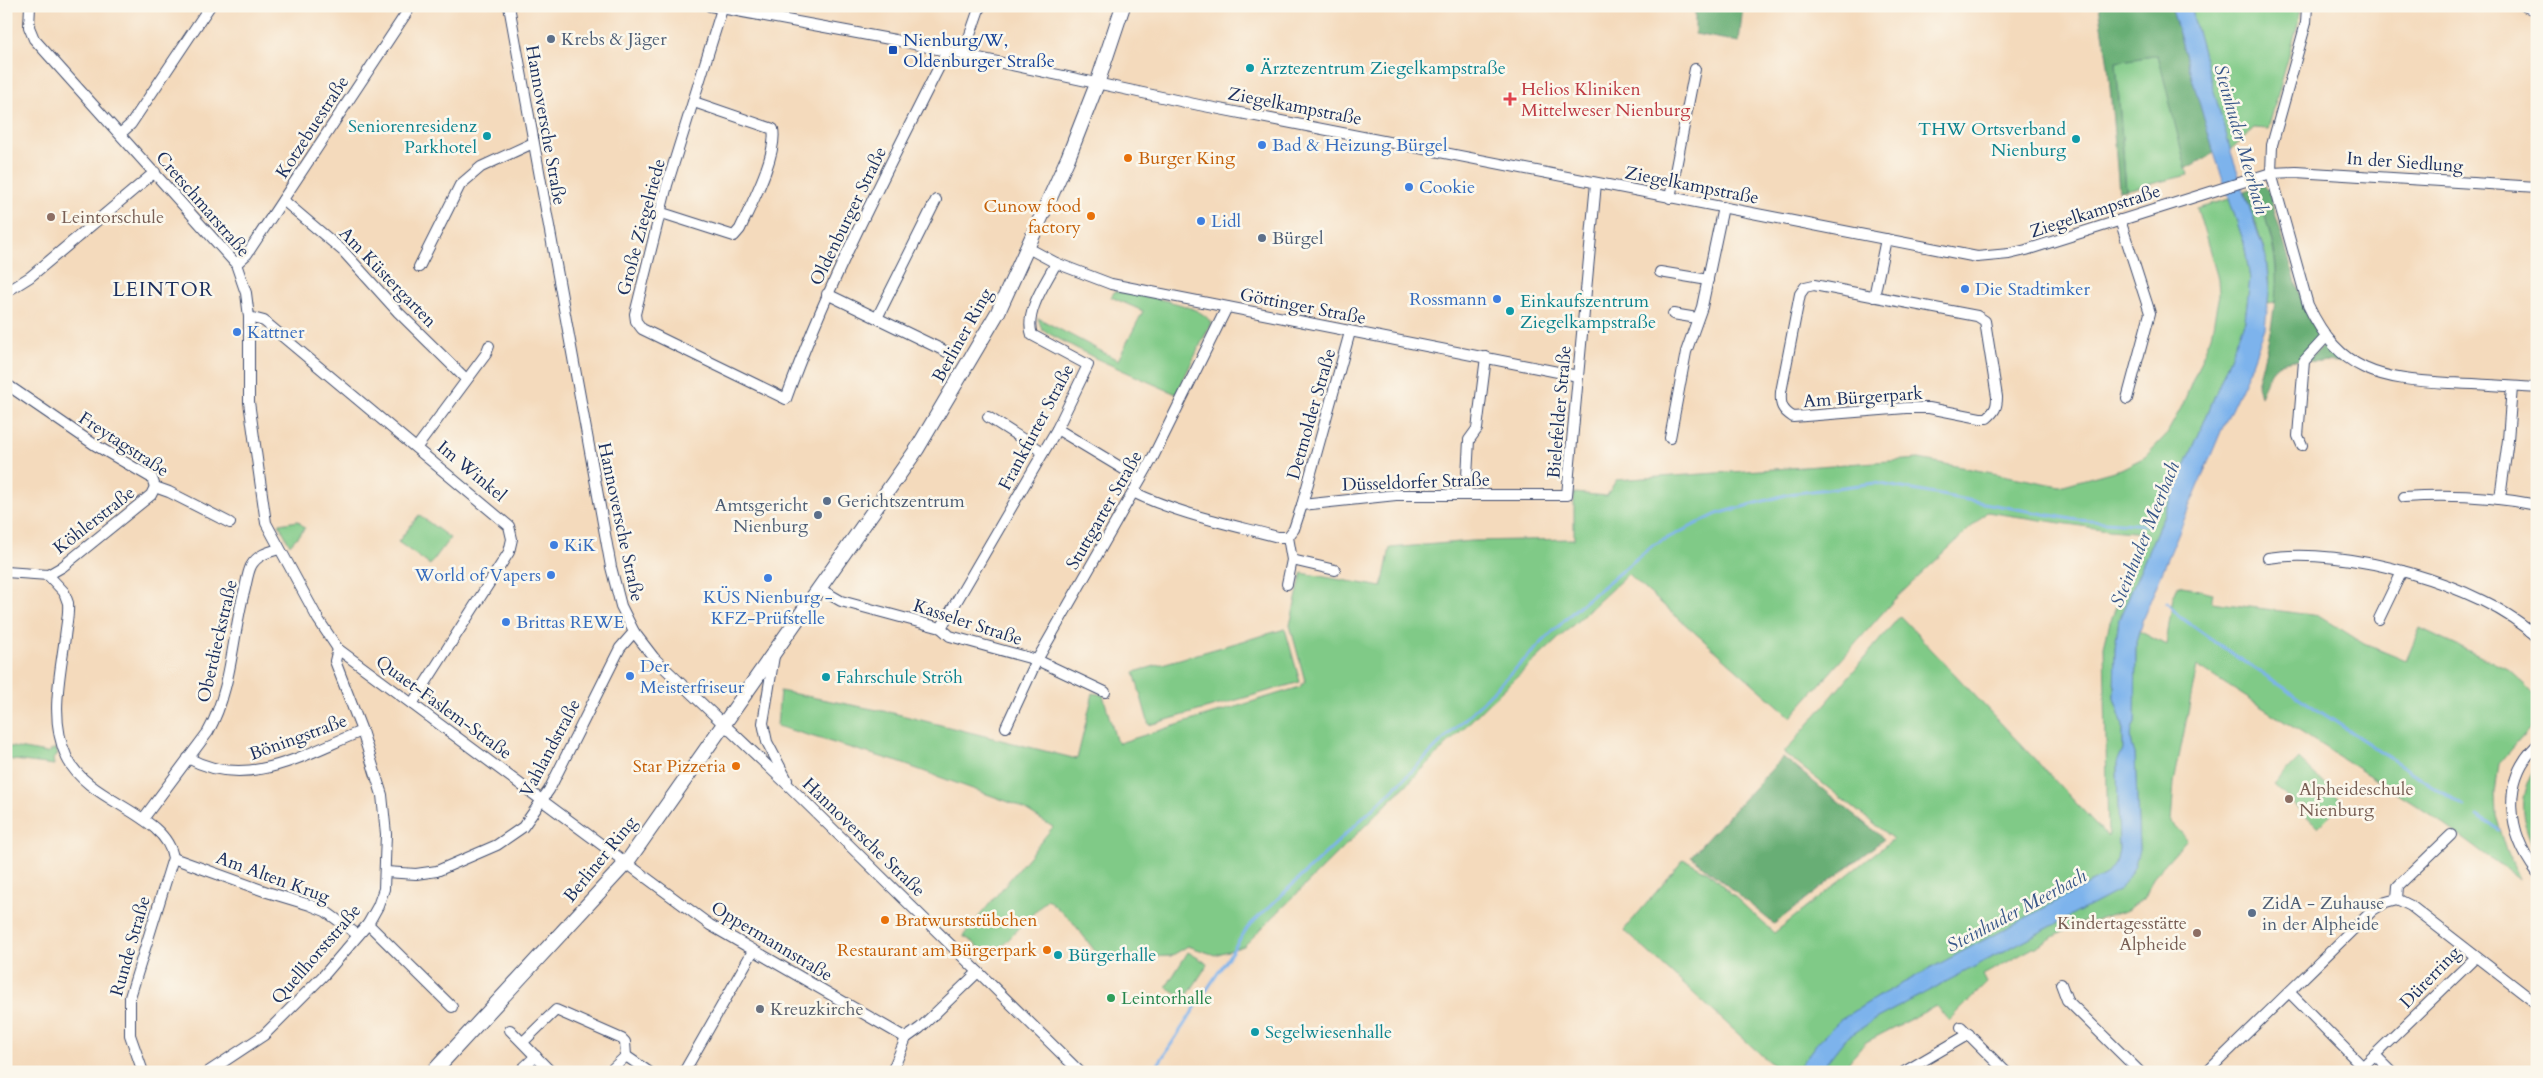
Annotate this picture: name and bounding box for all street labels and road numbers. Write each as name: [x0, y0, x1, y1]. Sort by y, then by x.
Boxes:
street label: Hannoversche Straße: [519, 43, 572, 207]
street label: Kotzebuestraße: [270, 71, 355, 183]
street label: Ziegelkampstraße: [1226, 81, 1364, 132]
street label: Oldenburger Straße: [804, 143, 893, 290]
street label: Cretschmarstraße: [150, 146, 256, 263]
street label: In der Siedlung: [2346, 146, 2465, 179]
street label: Große Ziegelriede: [611, 156, 672, 298]
street label: Ziegelkampstraße: [1623, 160, 1761, 211]
street label: Ziegelkampstraße: [2027, 179, 2164, 244]
street label: Am Küstergarten: [333, 222, 443, 334]
street label: Göttinger Straße: [1238, 282, 1368, 331]
street label: Berliner Ring: [926, 283, 999, 387]
street label: Bielefelder Straße: [1541, 344, 1578, 480]
street label: Detmolder Straße: [1281, 346, 1342, 483]
street label: Frankfurter Straße: [993, 360, 1080, 495]
street label: Am Bürgerpark: [1802, 381, 1924, 414]
street label: Freytagstraße: [74, 406, 174, 483]
street label: Im Winkel: [432, 435, 512, 508]
street label: Hannoversche Straße: [591, 440, 650, 604]
street label: Stuttgarter Straße: [1060, 446, 1149, 574]
street label: Düsseldorfer Straße: [1342, 467, 1490, 498]
street label: Köhlerstraße: [48, 481, 140, 560]
street label: Oberdieckstraße: [191, 577, 244, 705]
street label: Kasseler Straße: [910, 593, 1026, 652]
street label: Quaet-Faslem-Straße: [370, 649, 517, 765]
street label: Vahlandstraße: [514, 695, 587, 802]
street label: Böningstraße: [246, 708, 351, 767]
street label: Hannoversche Straße: [797, 772, 931, 903]
street label: Berliner Ring: [558, 810, 643, 908]
street label: Am Alten Krug: [213, 845, 334, 910]
street label: Runde Straße: [104, 893, 157, 999]
street label: Oppermannstraße: [706, 895, 837, 988]
street label: Quellhorststraße: [266, 899, 367, 1010]
street label: Dürerring: [2394, 940, 2467, 1014]

